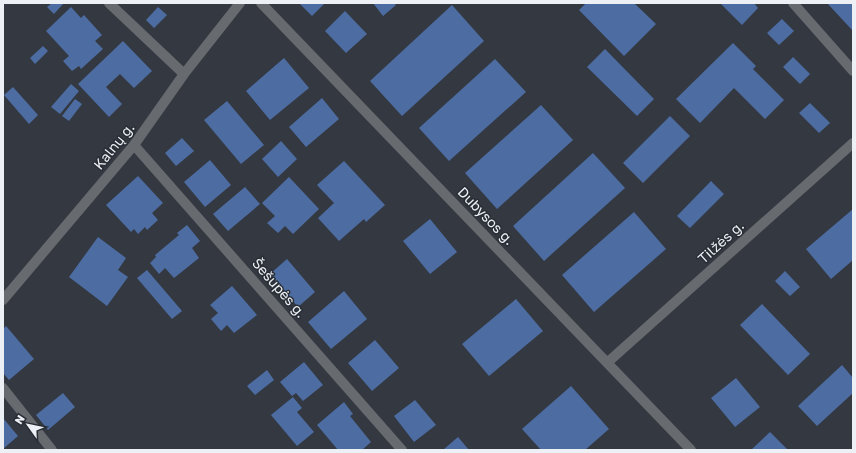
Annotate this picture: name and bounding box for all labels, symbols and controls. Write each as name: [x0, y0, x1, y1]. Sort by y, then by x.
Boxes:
street label: Kalnų g.: [90, 119, 138, 173]
street label: Dubysos g.: [455, 183, 518, 248]
street label: Tilžės g.: [694, 217, 747, 267]
street label: Šešupės g.: [249, 254, 310, 321]
north arrow: [8, 405, 48, 445]
text: N: [11, 412, 27, 426]

